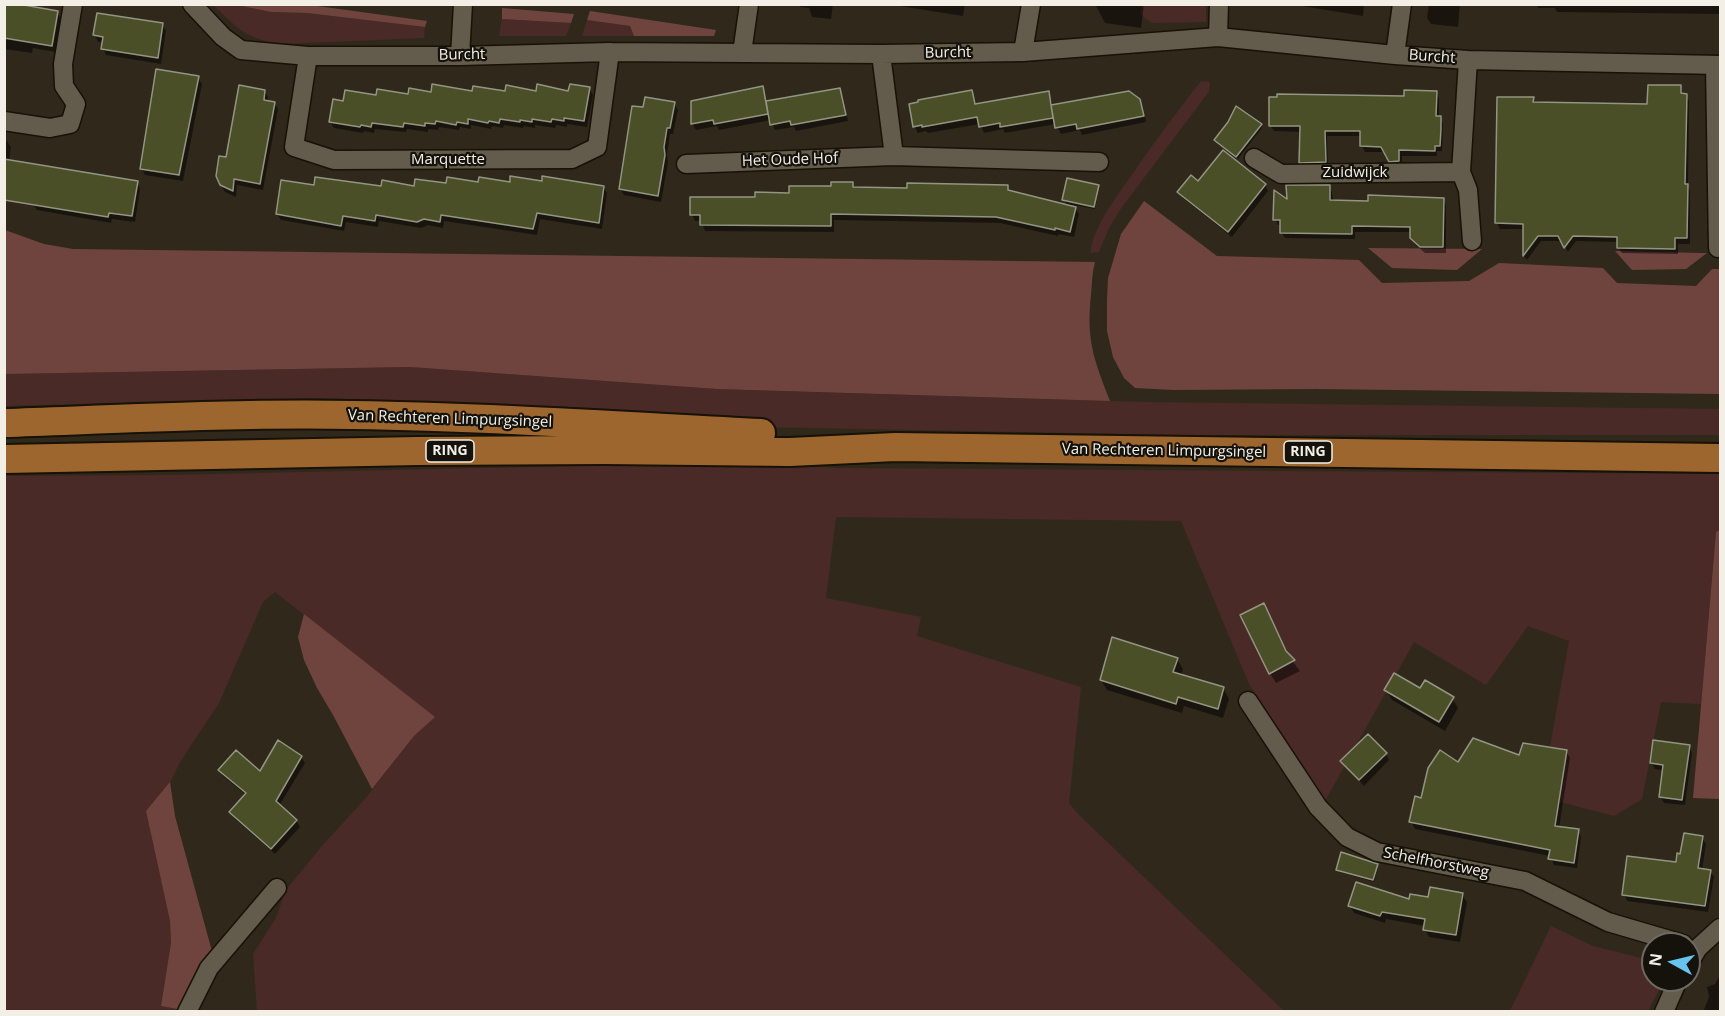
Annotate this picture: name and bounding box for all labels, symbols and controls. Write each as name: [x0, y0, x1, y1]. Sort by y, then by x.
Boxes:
street label: Burcht: [924, 44, 972, 62]
street label: Burcht: [438, 46, 486, 64]
street label: Burcht: [1408, 46, 1456, 68]
street label: Het Oude Hof: [742, 149, 838, 171]
street label: Marquette: [411, 151, 485, 169]
street label: Zuidwijck: [1322, 164, 1388, 182]
street label: Van Rechteren Limpurgsingel: [347, 406, 553, 432]
road number: RING: [426, 440, 474, 462]
street label: Van Rechteren Limpurgsingel: [1062, 440, 1266, 462]
road number: RING: [1284, 441, 1332, 463]
street label: Schelfhorstweg: [1382, 844, 1490, 882]
north arrow: [1641, 932, 1701, 992]
text: N: [1643, 952, 1667, 968]

